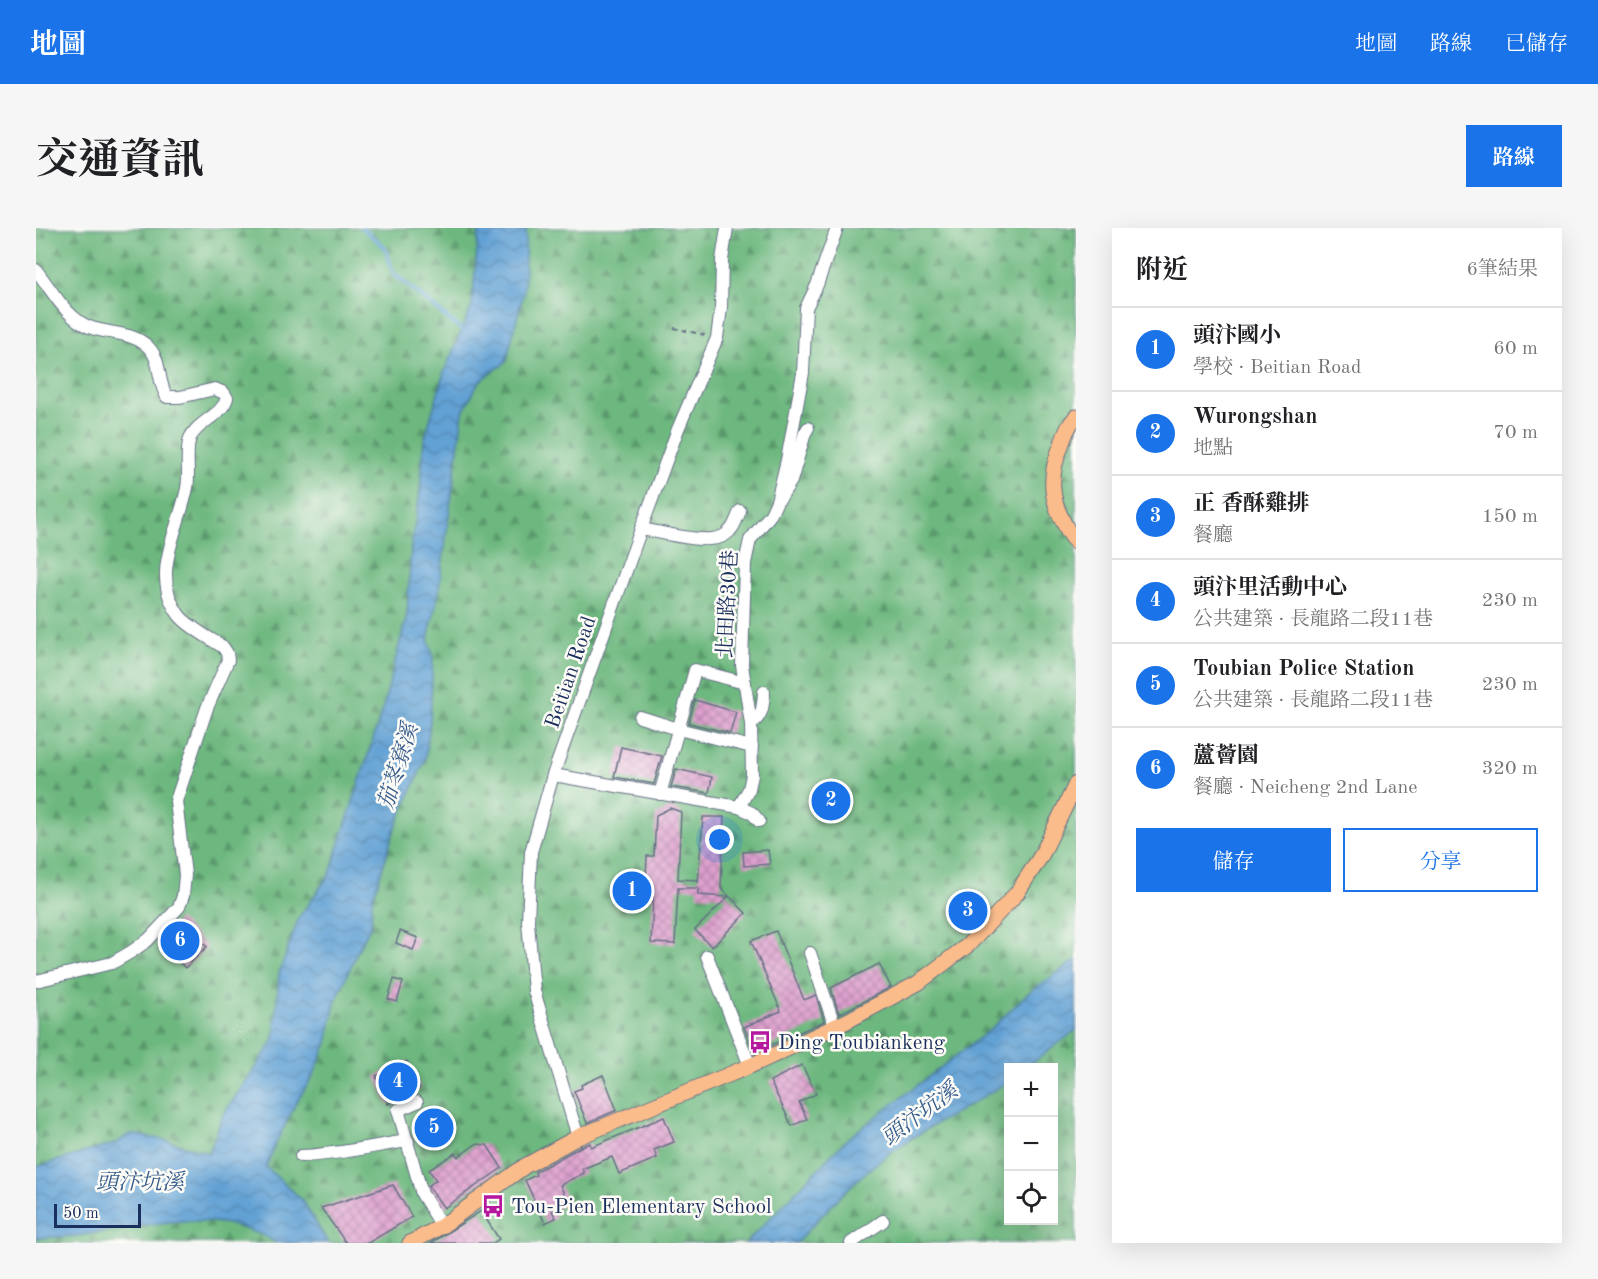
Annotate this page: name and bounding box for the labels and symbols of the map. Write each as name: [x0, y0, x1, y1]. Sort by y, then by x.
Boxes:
street label: 北田路30巷: [713, 549, 742, 659]
street label: Beitian Road: [542, 614, 600, 731]
water label: 茄苳寮溪: [374, 719, 423, 812]
pin: 2: [812, 778, 850, 824]
your location: [705, 825, 734, 854]
pin: 1: [612, 868, 652, 914]
pin: 3: [948, 888, 988, 934]
pin: 6: [160, 918, 200, 964]
bus stop icon: Ding Toubiankeng: [747, 1029, 773, 1055]
place label: Ding Toubiankeng: [778, 1033, 946, 1054]
pin: 4: [378, 1060, 418, 1104]
water label: 頭汴坑溪: [877, 1077, 964, 1150]
pin: 5: [414, 1106, 454, 1150]
water label: 頭汴坑溪: [96, 1170, 186, 1194]
bus stop icon: Tou-Pien Elementary School: [480, 1193, 506, 1219]
place label: Tou-Pien Elementary School: [511, 1197, 772, 1218]
scale bar: [54, 1201, 141, 1228]

